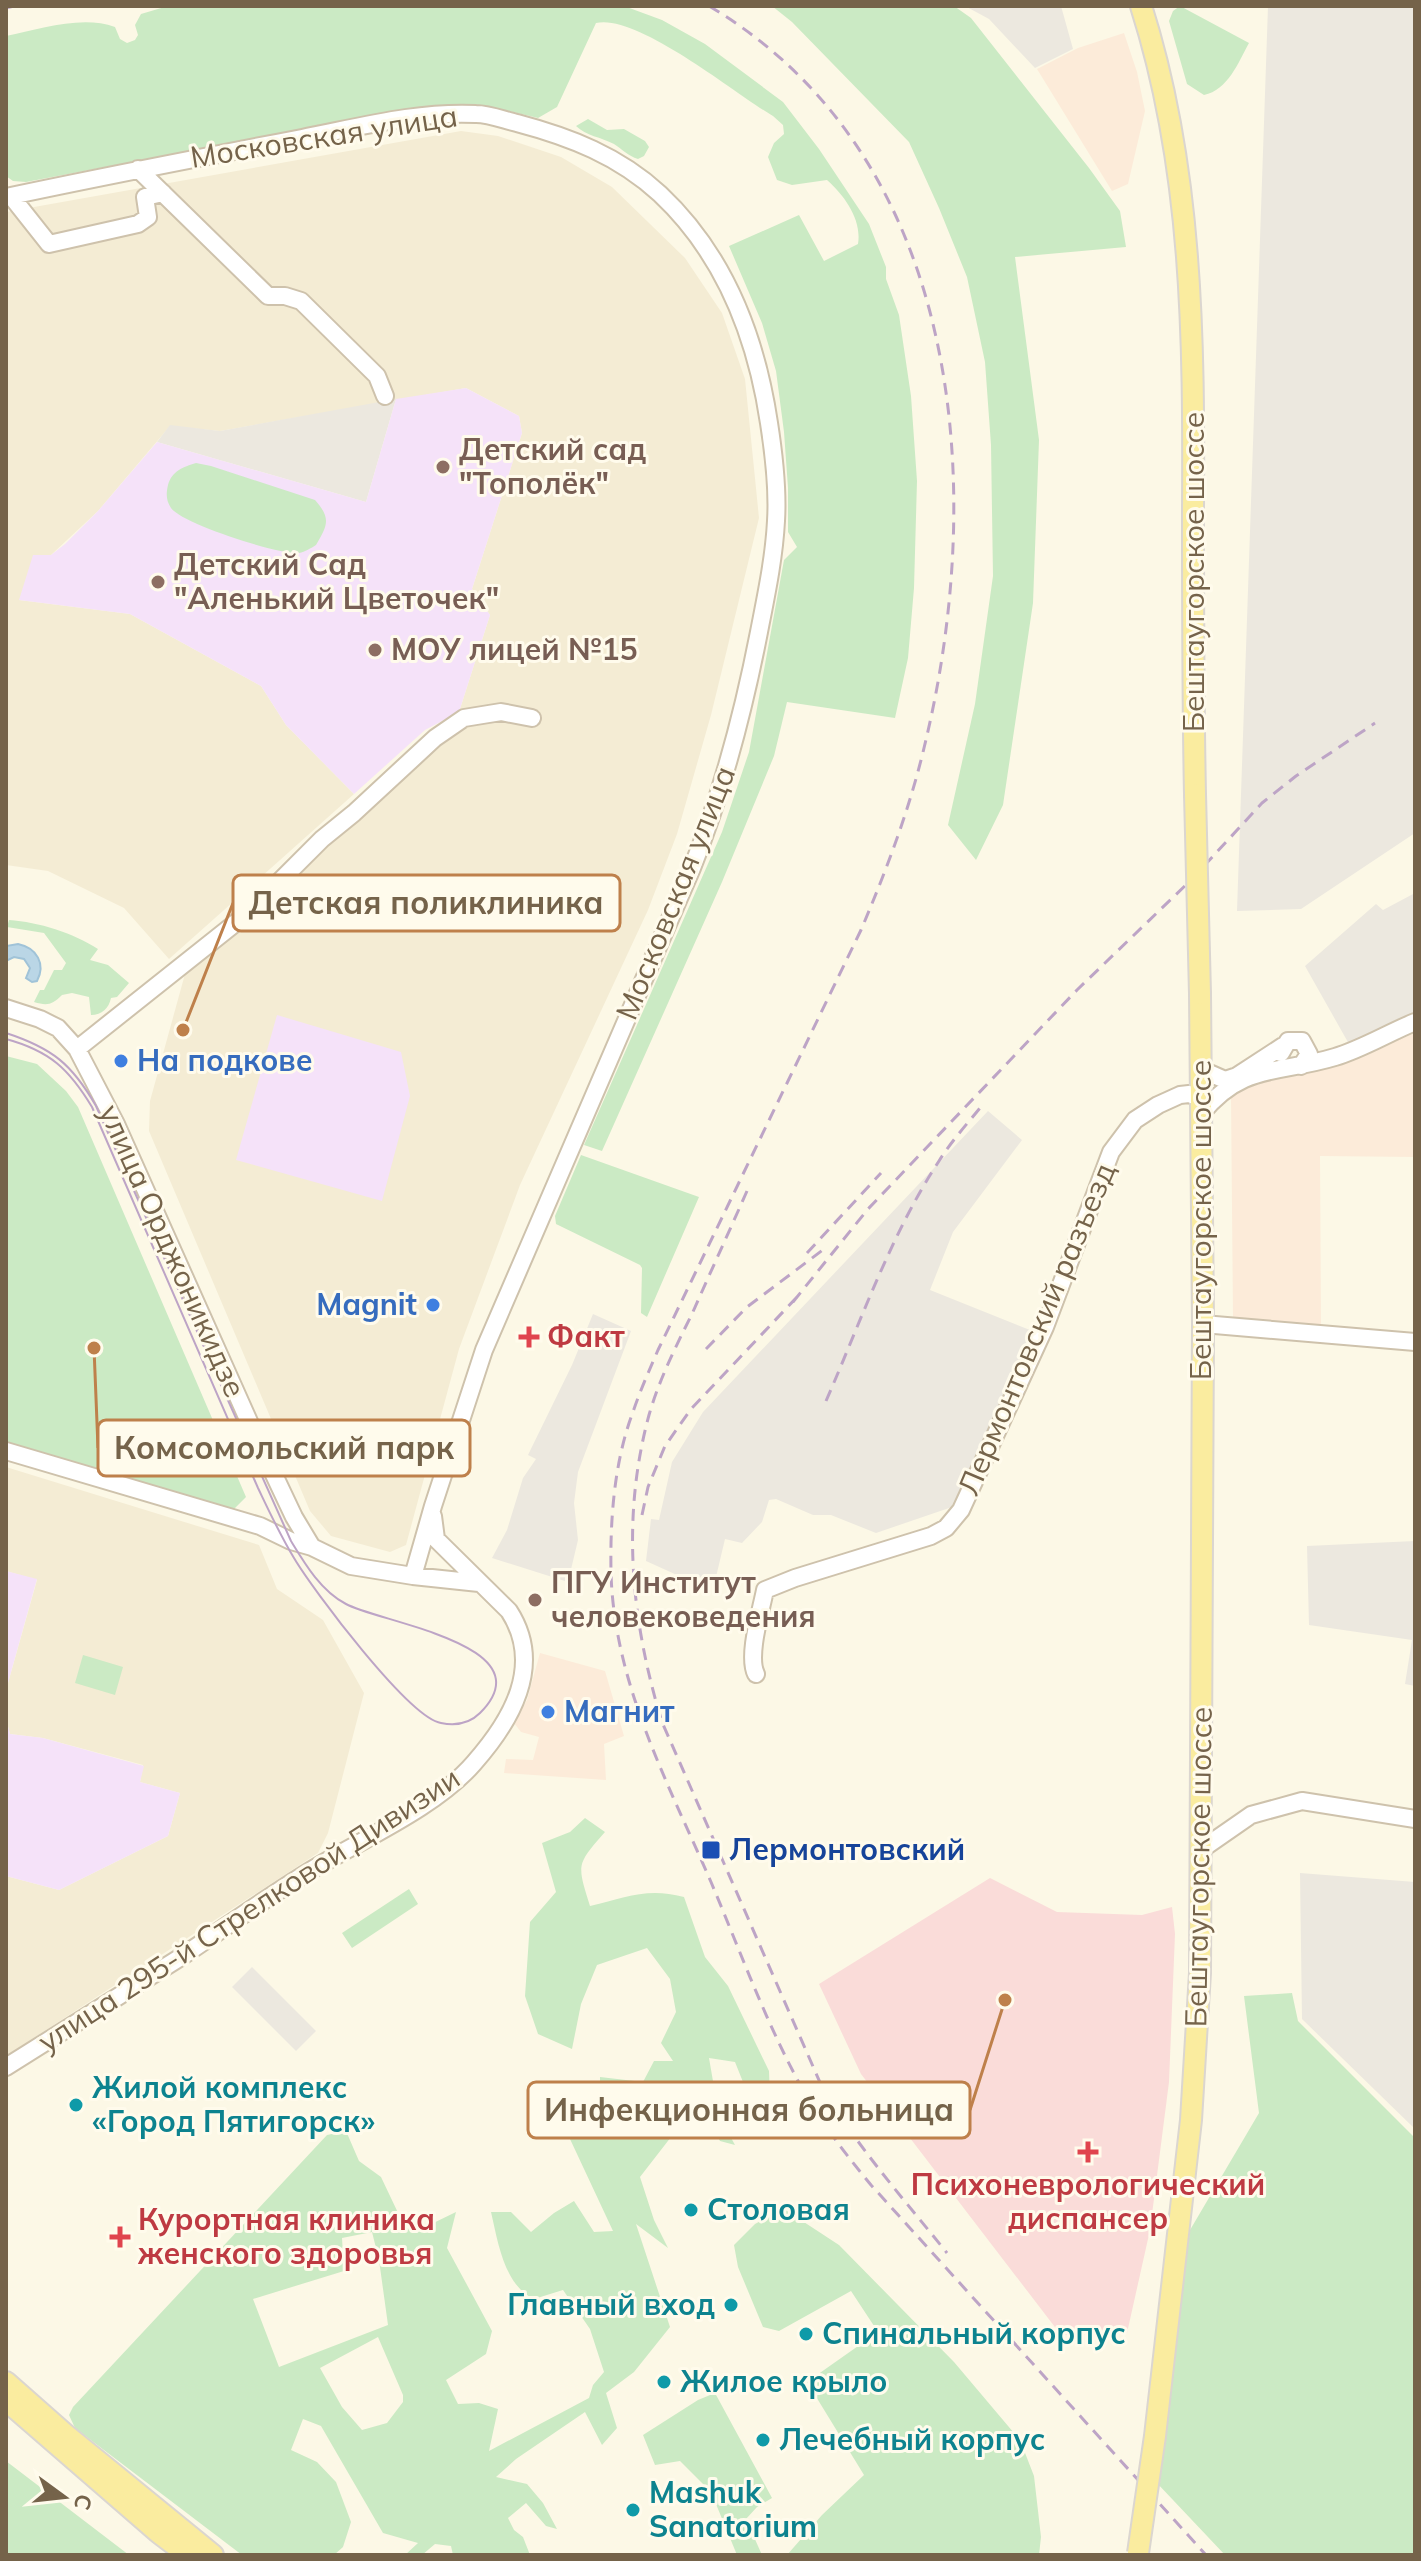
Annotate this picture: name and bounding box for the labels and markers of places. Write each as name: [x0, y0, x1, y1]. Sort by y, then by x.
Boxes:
place label: Детский сад "Тополёк": [459, 430, 646, 502]
marker: Детский сад "Тополёк": [434, 458, 452, 476]
place label: Детский Сад "Аленький Цветочек": [174, 545, 499, 617]
marker: Детский Сад "Аленький Цветочек": [149, 573, 167, 591]
place label: МОУ лицей №15: [391, 630, 637, 668]
marker: МОУ лицей №15: [366, 641, 384, 659]
callout: Детская поликлиника: [233, 875, 620, 931]
place label: На подкове: [137, 1041, 313, 1079]
marker: На подкове: [112, 1052, 130, 1070]
place label: Magnit: [316, 1285, 417, 1323]
marker: Magnit: [424, 1296, 442, 1314]
place label: Факт: [547, 1317, 625, 1355]
marker: Факт: [518, 1326, 540, 1348]
callout: Комсомольский парк: [98, 1420, 470, 1476]
place label: ПГУ Институт человековедения: [551, 1563, 816, 1635]
marker: ПГУ Институт человековедения: [526, 1591, 544, 1609]
place label: Магнит: [564, 1692, 675, 1730]
marker: Магнит: [539, 1703, 557, 1721]
place label: Лермонтовский: [729, 1830, 965, 1868]
marker: Лермонтовский: [700, 1839, 722, 1861]
place label: Жилой комплекс «Город Пятигорск»: [92, 2068, 375, 2140]
callout: Инфекционная больница: [528, 2082, 970, 2138]
marker: Жилой комплекс «Город Пятигорск»: [67, 2096, 85, 2114]
marker: Психоневрологический диспансер: [1077, 2141, 1099, 2163]
place label: Психоневрологический диспансер: [911, 2165, 1265, 2237]
place label: Столовая: [707, 2190, 850, 2228]
place label: Курортная клиника женского здоровья: [137, 2200, 435, 2272]
marker: Столовая: [682, 2201, 700, 2219]
marker: Курортная клиника женского здоровья: [109, 2226, 131, 2248]
place label: Главный вход: [507, 2285, 715, 2323]
marker: Главный вход: [722, 2296, 740, 2314]
place label: Спинальный корпус: [822, 2314, 1126, 2352]
marker: Спинальный корпус: [797, 2325, 815, 2343]
place label: Жилое крыло: [680, 2362, 887, 2400]
marker: Жилое крыло: [655, 2373, 673, 2391]
place label: Лечебный корпус: [779, 2420, 1045, 2458]
marker: Лечебный корпус: [754, 2431, 772, 2449]
place label: Mashuk Sanatorium: [649, 2473, 817, 2545]
marker: Mashuk Sanatorium: [624, 2501, 642, 2519]

